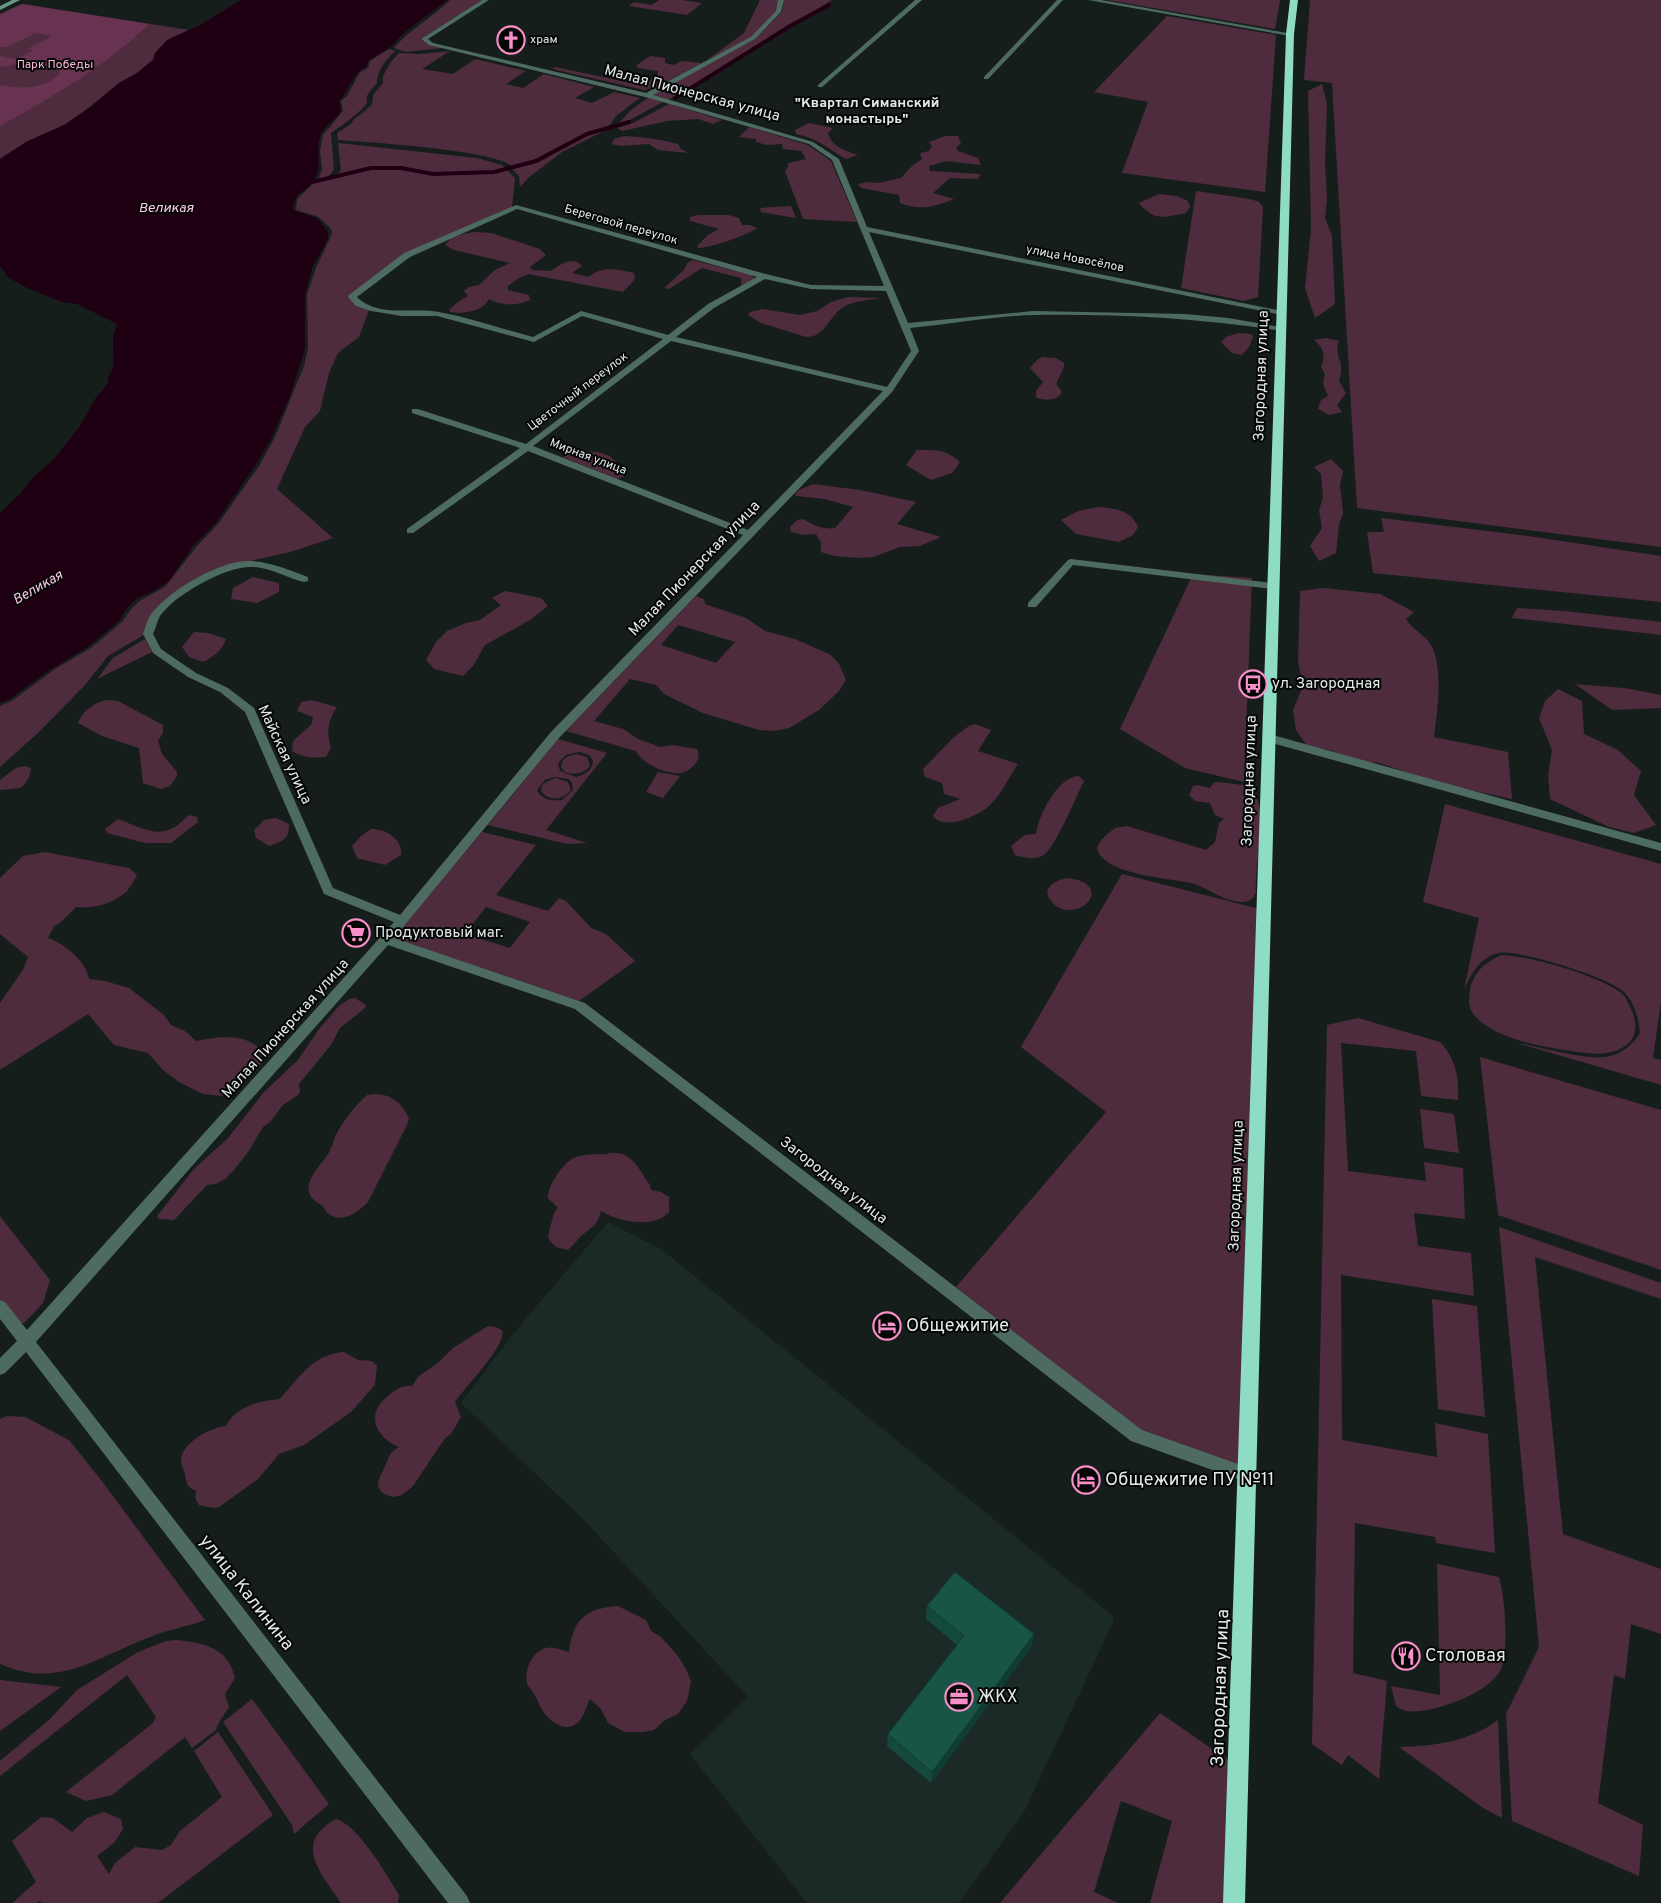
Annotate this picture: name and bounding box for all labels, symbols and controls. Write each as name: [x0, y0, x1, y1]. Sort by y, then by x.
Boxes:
church icon: храм: [496, 25, 526, 55]
place label: храм: [530, 32, 558, 48]
park label: Парк Победы: [17, 57, 93, 73]
street label: Малая Пионерская улица: [602, 61, 782, 127]
district label: "Квартал Симанский монастырь": [795, 95, 939, 128]
water label: Великая: [139, 200, 194, 217]
street label: Береговой переулок: [562, 201, 680, 249]
street label: улица Новосёлов: [1025, 242, 1125, 276]
street label: Загородная улица: [1250, 310, 1274, 442]
street label: Цветочный переулок: [525, 349, 632, 435]
street label: Мирная улица: [547, 435, 629, 479]
street label: Малая Пионерская улица: [625, 497, 765, 641]
water label: Великая: [10, 567, 67, 609]
bus stop icon: ул. Загородная: [1238, 669, 1268, 699]
place label: ул. Загородная: [1272, 675, 1381, 694]
street label: Майская улица: [253, 702, 315, 808]
street label: Загородная улица: [1238, 715, 1262, 847]
supermarket icon: Продуктовый маг.: [341, 918, 371, 948]
place label: Продуктовый маг.: [375, 924, 503, 943]
street label: Малая Пионерская улица: [218, 955, 354, 1103]
street label: Загородная улица: [1225, 1120, 1249, 1252]
street label: Загородная улица: [775, 1133, 891, 1229]
hotel icon: Общежитие: [872, 1311, 902, 1341]
place label: Общежитие: [906, 1315, 1009, 1338]
hotel icon: Общежитие ПУ №11: [1071, 1465, 1101, 1495]
place label: Общежитие ПУ №11: [1105, 1469, 1274, 1492]
street label: улица Калинина: [194, 1530, 298, 1656]
street label: Загородная улица: [1207, 1609, 1235, 1767]
restaurant icon: Столовая: [1391, 1641, 1421, 1671]
place label: Столовая: [1425, 1645, 1506, 1668]
office icon: ЖКХ: [944, 1682, 974, 1712]
place label: ЖКХ: [978, 1686, 1018, 1709]

